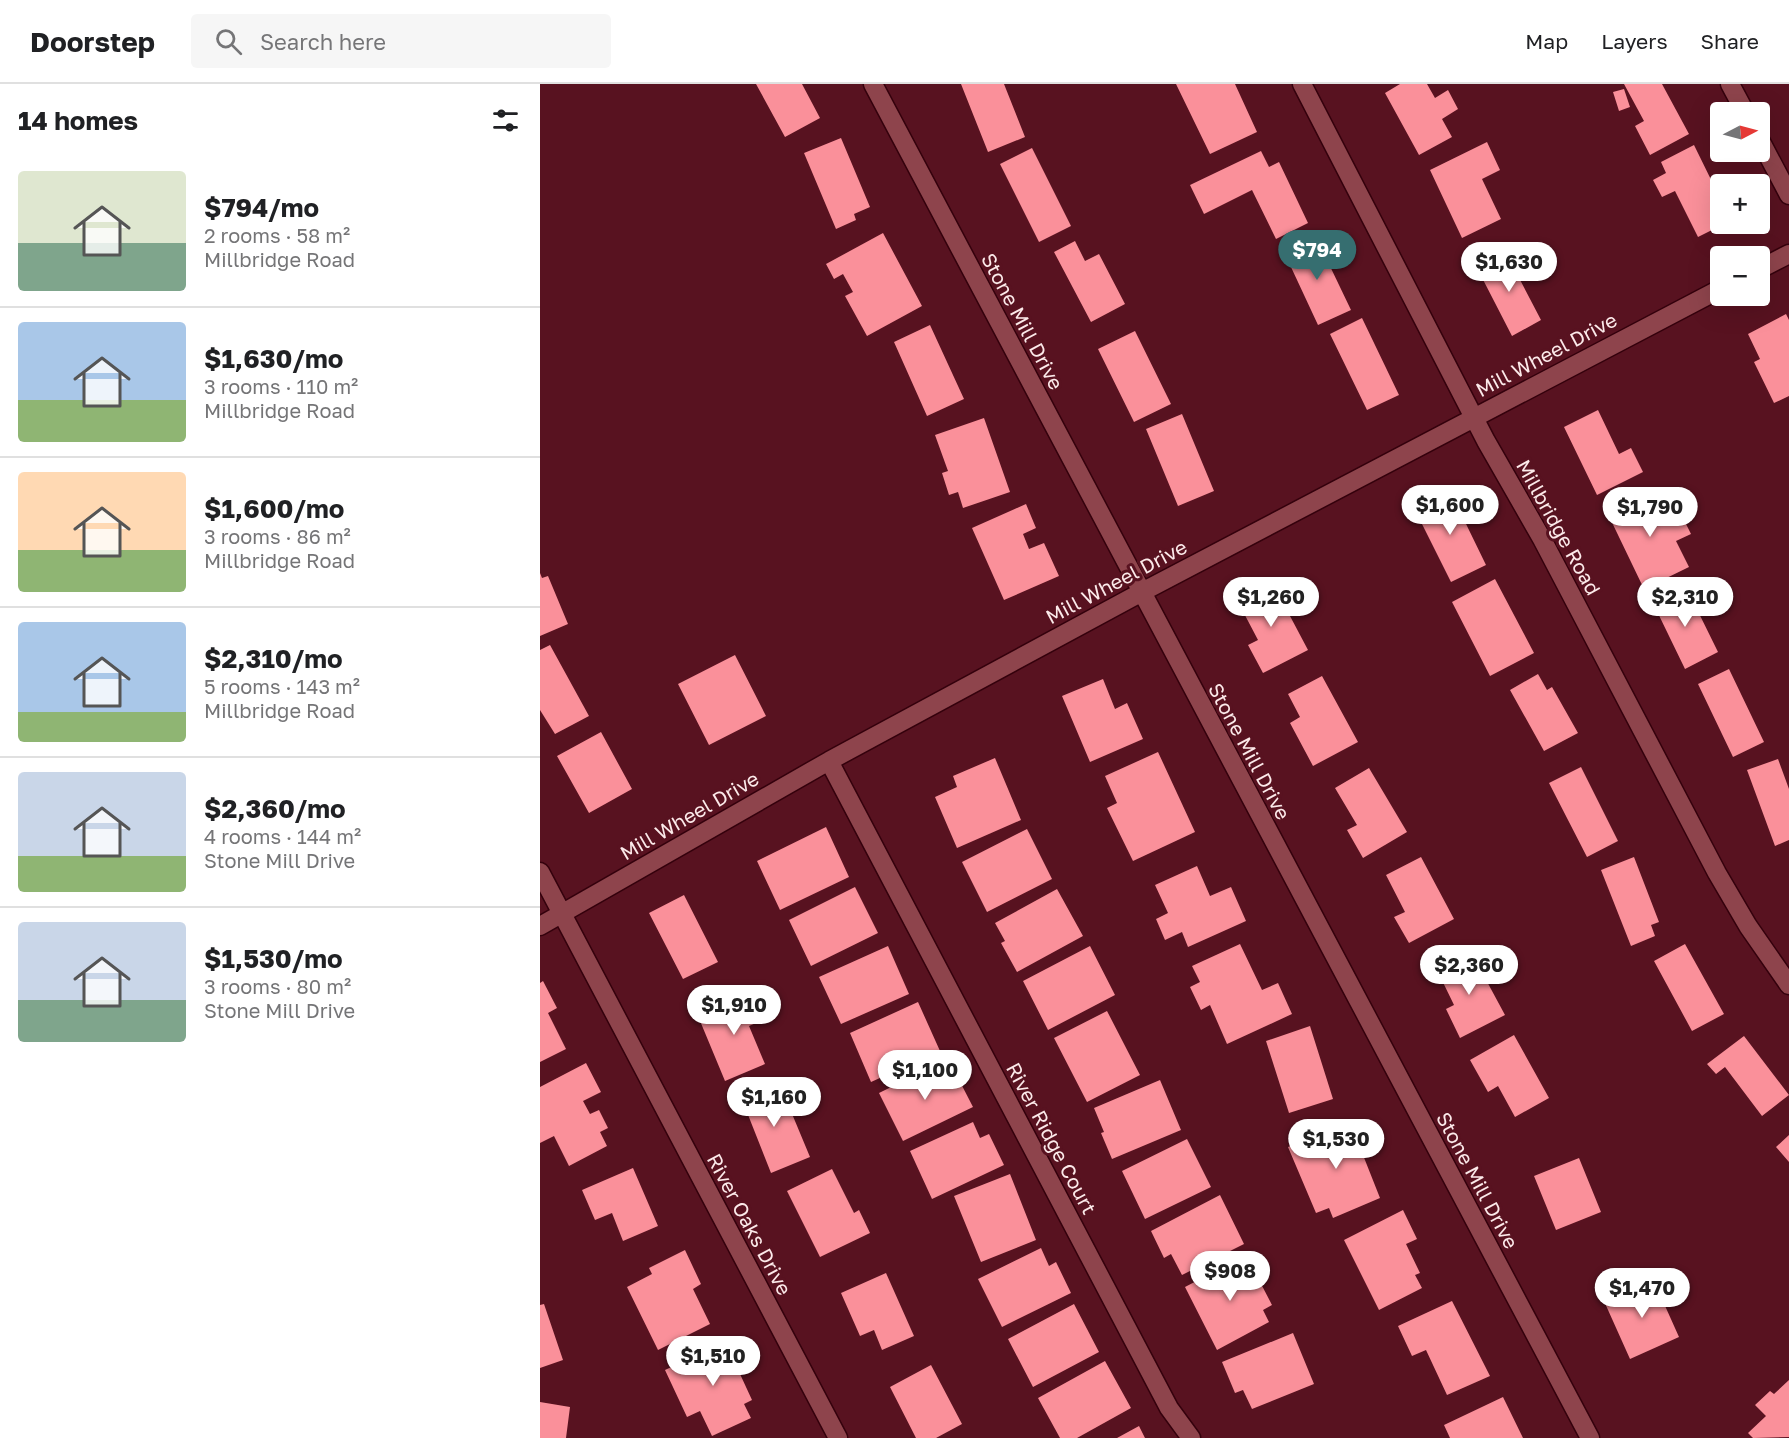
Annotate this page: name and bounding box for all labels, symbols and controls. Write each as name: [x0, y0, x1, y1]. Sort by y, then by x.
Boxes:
search box: [191, 14, 611, 68]
text: Doorstep: [30, 25, 155, 58]
icon: search: [212, 25, 245, 58]
text: Search here: [260, 28, 386, 55]
text: Map: [1525, 28, 1568, 54]
text: Layers: [1601, 28, 1668, 54]
text: Share: [1701, 28, 1759, 54]
north arrow: [1710, 102, 1770, 162]
map controls: [1710, 102, 1770, 306]
icon: filters: [489, 104, 522, 137]
text: 14 homes: [18, 105, 138, 136]
button: +: [1710, 174, 1770, 234]
text: $794/mo: [204, 192, 319, 223]
icon: home: [66, 195, 138, 267]
text: 2 rooms · 58 m²: [204, 223, 350, 247]
pin: $794: [1281, 230, 1353, 281]
text: $794: [1292, 237, 1342, 261]
pin: $1,630: [1460, 242, 1558, 293]
button: −: [1710, 246, 1770, 306]
text: Millbridge Road: [204, 247, 355, 271]
street label: Stone Mill Drive: [977, 249, 1069, 393]
text: $1,630: [1475, 249, 1543, 273]
street label: Mill Wheel Drive: [1471, 307, 1621, 401]
text: $1,630/mo: [204, 343, 343, 374]
icon: home: [66, 346, 138, 418]
text: 3 rooms · 110 m²: [204, 374, 358, 398]
text: Millbridge Road: [204, 398, 355, 422]
street label: Millbridge Road: [1512, 455, 1606, 599]
pin: $1,600: [1401, 485, 1499, 536]
pin: $1,790: [1601, 487, 1699, 538]
text: $1,600: [1416, 492, 1484, 516]
text: $1,600/mo: [204, 493, 344, 524]
text: $1,790: [1617, 494, 1683, 518]
icon: home: [66, 496, 138, 568]
text: 3 rooms · 86 m²: [204, 524, 351, 548]
street label: Mill Wheel Drive: [1041, 534, 1191, 628]
text: Millbridge Road: [204, 548, 355, 572]
pin: $1,260: [1222, 577, 1320, 628]
pin: $2,310: [1636, 577, 1734, 628]
text: $1,260: [1237, 584, 1305, 608]
text: $2,310: [1651, 584, 1719, 608]
text: $2,310/mo: [204, 643, 343, 674]
icon: home: [66, 646, 138, 718]
text: 5 rooms · 143 m²: [204, 674, 360, 698]
street label: Stone Mill Drive: [1204, 679, 1296, 823]
text: Millbridge Road: [204, 698, 355, 722]
street label: Mill Wheel Drive: [615, 766, 763, 864]
text: $2,360/mo: [204, 793, 346, 824]
icon: home: [66, 796, 138, 868]
text: 4 rooms · 144 m²: [204, 824, 361, 848]
text: Stone Mill Drive: [204, 848, 355, 872]
text: $1,530/mo: [204, 943, 343, 974]
pin: $2,360: [1420, 945, 1518, 996]
icon: home: [66, 946, 138, 1018]
text: $2,360: [1434, 952, 1504, 976]
text: 3 rooms · 80 m²: [204, 974, 351, 998]
pin: $1,910: [685, 985, 783, 1036]
text: $1,910: [701, 992, 767, 1016]
text: Stone Mill Drive: [204, 998, 355, 1022]
pin: $1,100: [876, 1050, 974, 1101]
text: $1,100: [892, 1057, 958, 1081]
street label: River Ridge Court: [1002, 1058, 1102, 1218]
pin: $1,160: [725, 1077, 823, 1128]
text: $1,160: [741, 1084, 807, 1108]
street label: Stone Mill Drive: [1432, 1108, 1524, 1252]
pin: $1,530: [1287, 1119, 1385, 1170]
text: $1,530: [1302, 1126, 1370, 1150]
street label: River Oaks Drive: [703, 1149, 797, 1299]
pin: $908: [1194, 1251, 1266, 1302]
text: $908: [1204, 1258, 1256, 1282]
pin: $1,470: [1593, 1268, 1691, 1319]
text: $1,470: [1609, 1275, 1675, 1299]
pin: $1,510: [664, 1336, 762, 1387]
text: $1,510: [680, 1343, 746, 1367]

